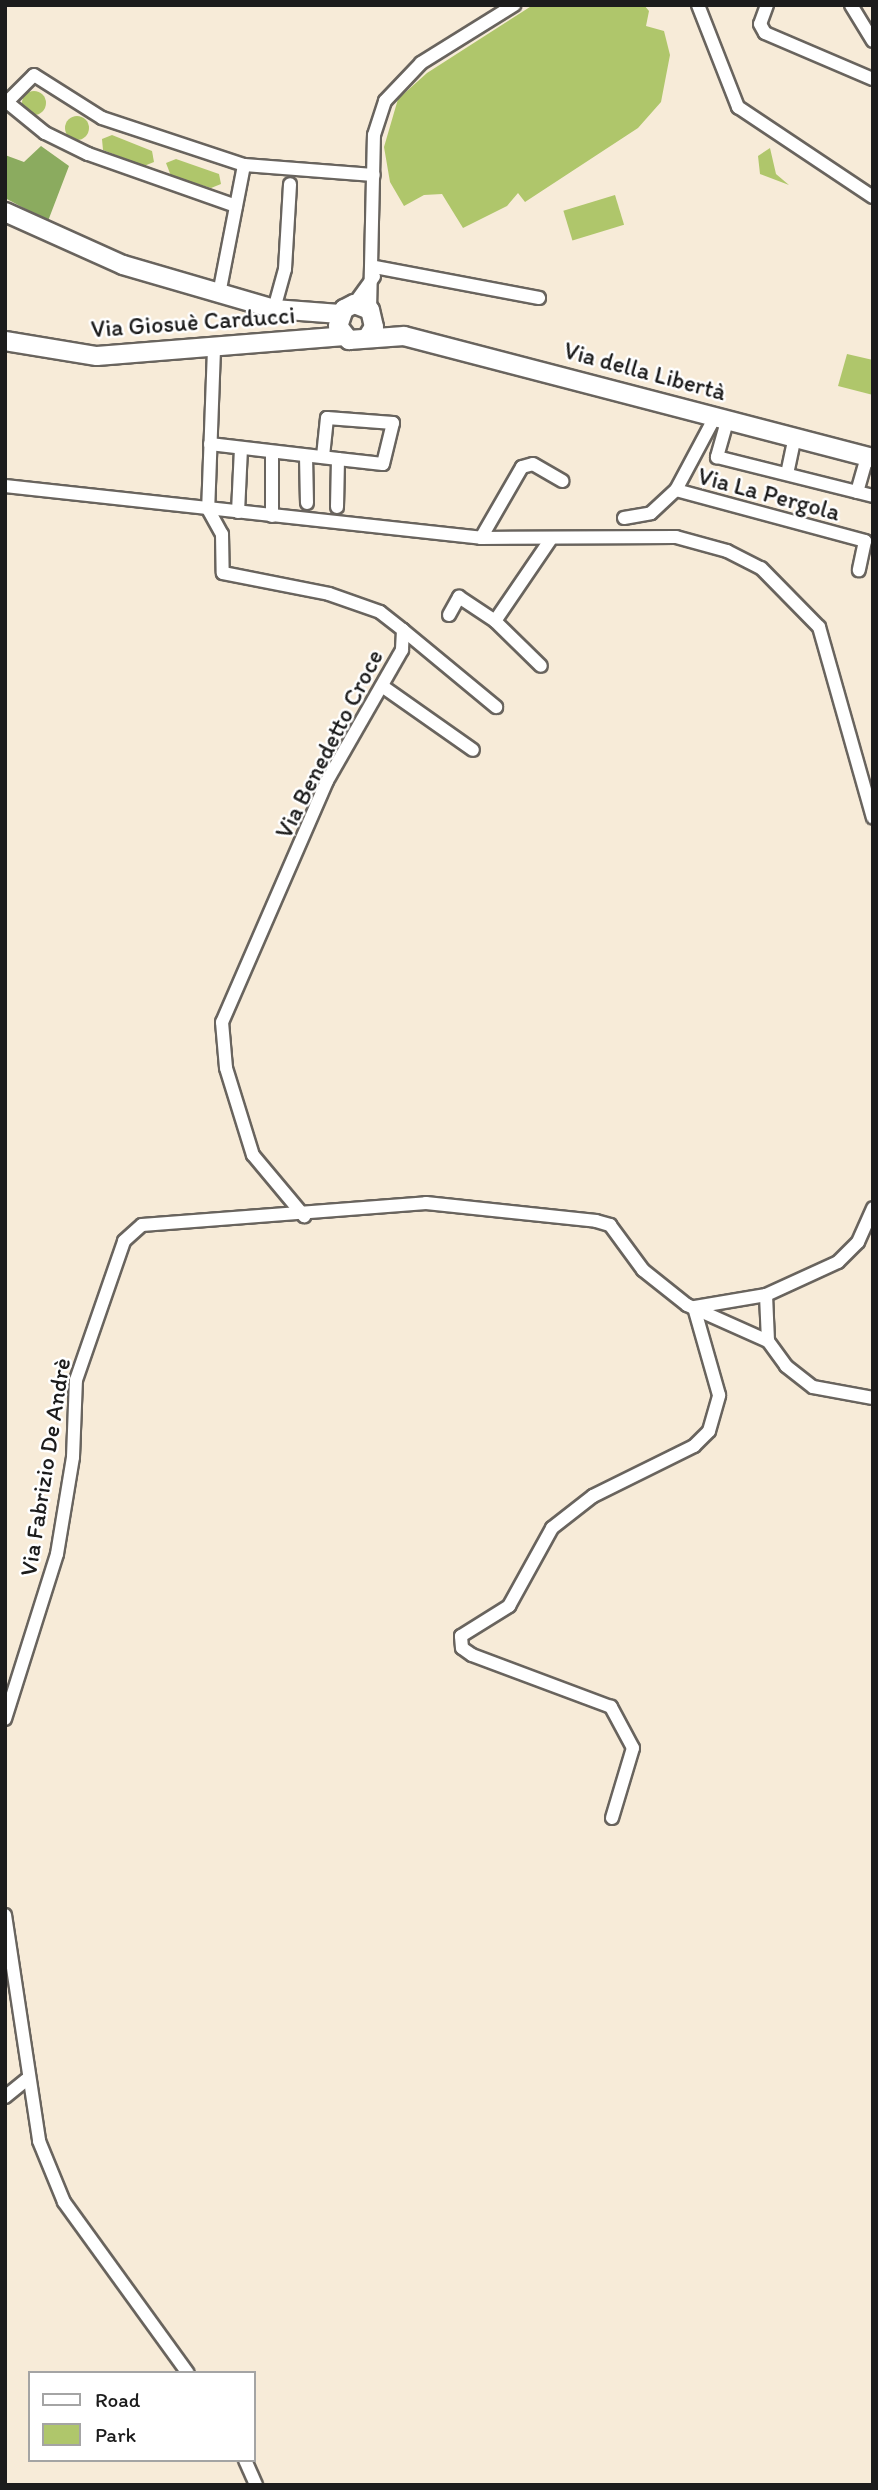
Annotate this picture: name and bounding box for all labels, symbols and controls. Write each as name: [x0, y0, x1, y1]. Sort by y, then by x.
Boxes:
street label: Via Giosuè Carducci: [90, 300, 296, 344]
street label: Via della Libertà: [561, 336, 729, 406]
street label: Via La Pergola: [695, 461, 843, 527]
street label: Via Benedetto Croce: [269, 645, 389, 843]
street label: Via Fabrizio De Andrè: [14, 1356, 76, 1578]
legend: [28, 2371, 256, 2462]
text: Road: [95, 2387, 140, 2412]
text: Park: [95, 2422, 136, 2447]

